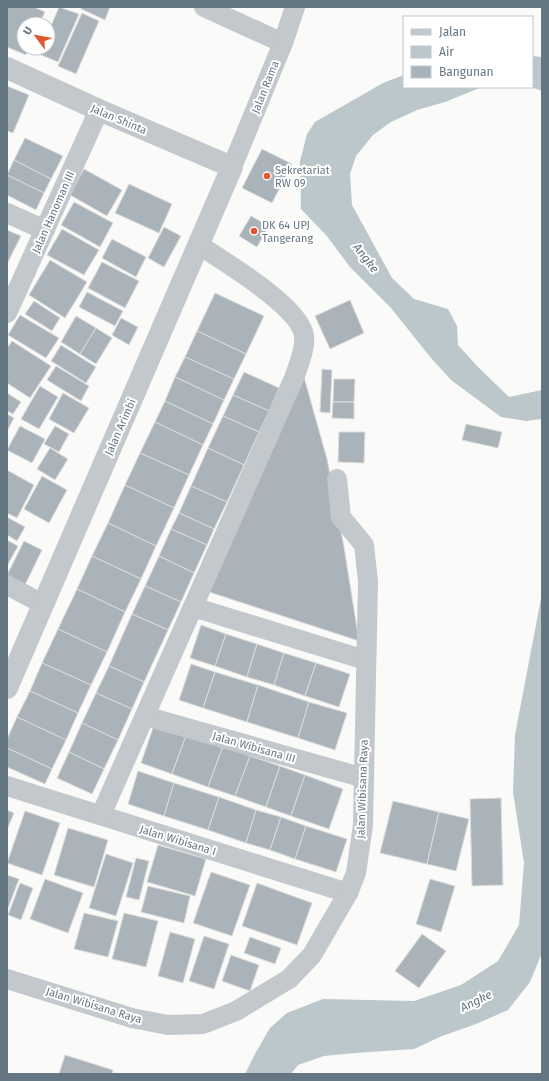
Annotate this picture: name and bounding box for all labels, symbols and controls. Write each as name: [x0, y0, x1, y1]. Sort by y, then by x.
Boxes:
north arrow: [16, 16, 56, 56]
legend: [403, 16, 533, 88]
text: U: [21, 24, 35, 37]
text: Jalan: [439, 25, 466, 39]
text: Air: [439, 45, 454, 59]
street label: Jalan Rama: [249, 59, 282, 115]
text: Bangunan: [439, 65, 494, 79]
street label: Jalan Shinta: [89, 102, 149, 137]
place label: Sekretariat RW 09: [275, 164, 330, 190]
street label: Jalan Hanoman III: [30, 169, 77, 255]
marker: Sekretariat RW 09: [262, 171, 272, 181]
place label: DK 64 UPJ Tangerang: [262, 219, 313, 245]
marker: DK 64 UPJ Tangerang: [249, 226, 259, 236]
water label: Angke: [350, 240, 382, 275]
street label: Jalan Arimbi: [102, 397, 139, 457]
street label: Jalan Wibisana III: [211, 729, 297, 766]
street label: Jalan Wibisana Raya: [354, 739, 371, 839]
street label: Jalan Wibisana I: [138, 823, 218, 858]
street label: Jalan Wibisana Raya: [44, 985, 143, 1026]
water label: Angke: [457, 987, 494, 1015]

